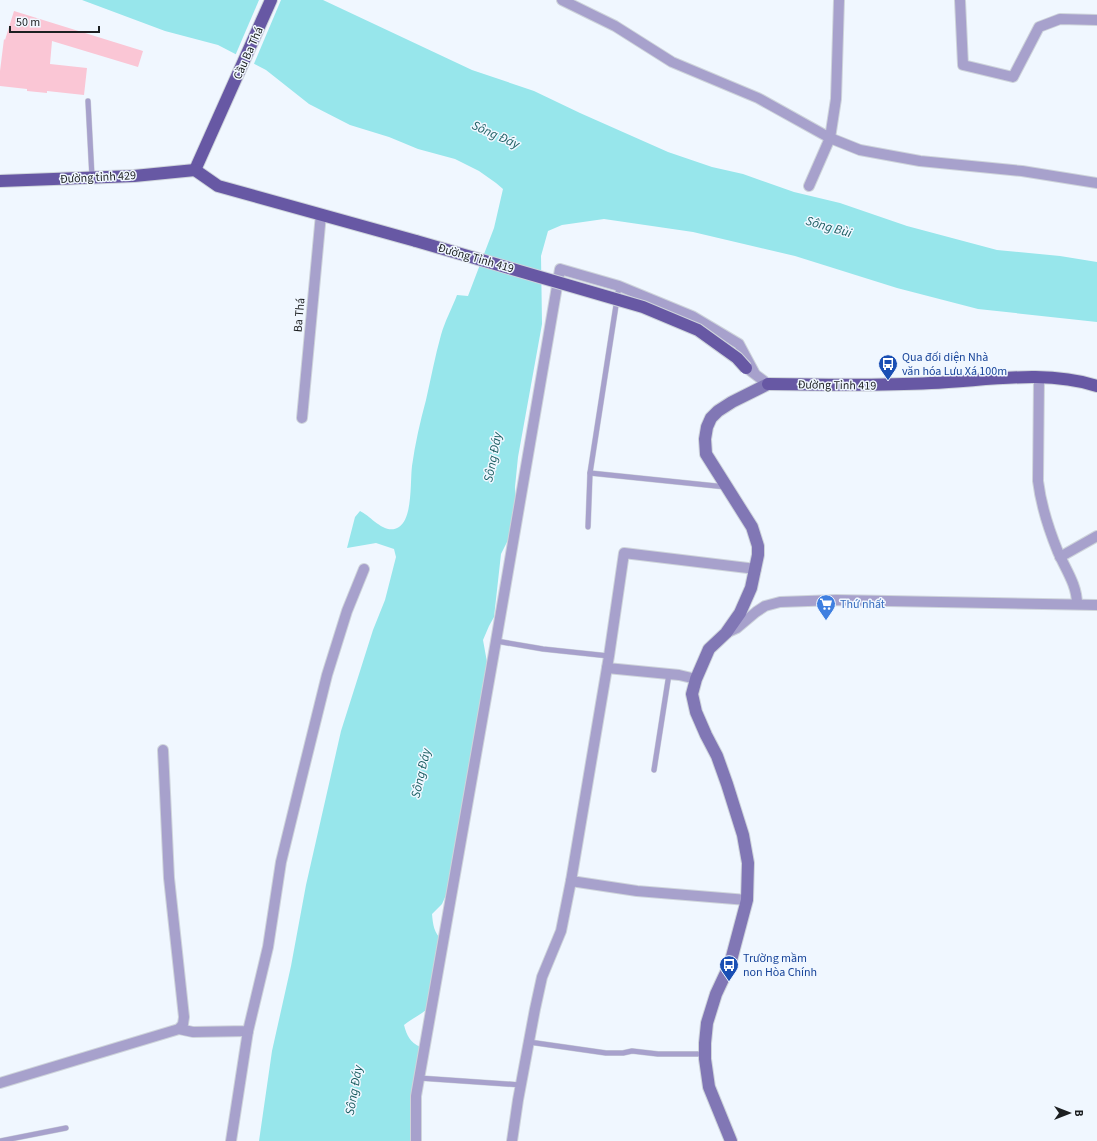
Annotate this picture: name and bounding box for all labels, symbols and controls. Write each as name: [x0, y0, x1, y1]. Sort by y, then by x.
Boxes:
scale bar: [10, 8, 99, 34]
text: 50 m: [16, 14, 40, 31]
street label: Cầu Ba Thá: [229, 24, 268, 82]
water label: Sông Đáy: [469, 116, 523, 154]
street label: Đường tỉnh 429: [60, 167, 136, 188]
water label: Sông Bùi: [804, 212, 855, 242]
street label: Đường Tỉnh 419: [436, 239, 516, 277]
street label: Ba Thá: [290, 297, 309, 333]
place label: Qua đối diện Nhà văn hóa Lưu Xá 100m: [902, 349, 1007, 380]
bus stop icon: Qua đối diện Nhà văn hóa Lưu Xá 100m: [877, 353, 899, 381]
street label: Đường Tỉnh 419: [798, 376, 876, 395]
water label: Sông Đáy: [479, 430, 507, 484]
supermarket icon: Thứ nhất: [815, 593, 837, 621]
place label: Thứ nhất: [840, 596, 885, 613]
water label: Sông Đáy: [407, 746, 436, 800]
place label: Trường mầm non Hòa Chính: [743, 950, 817, 981]
bus stop icon: Trường mầm non Hòa Chính: [718, 954, 740, 982]
water label: Sông Đáy: [341, 1063, 367, 1117]
north arrow: [1049, 1093, 1089, 1133]
text: B: [1071, 1110, 1086, 1117]

